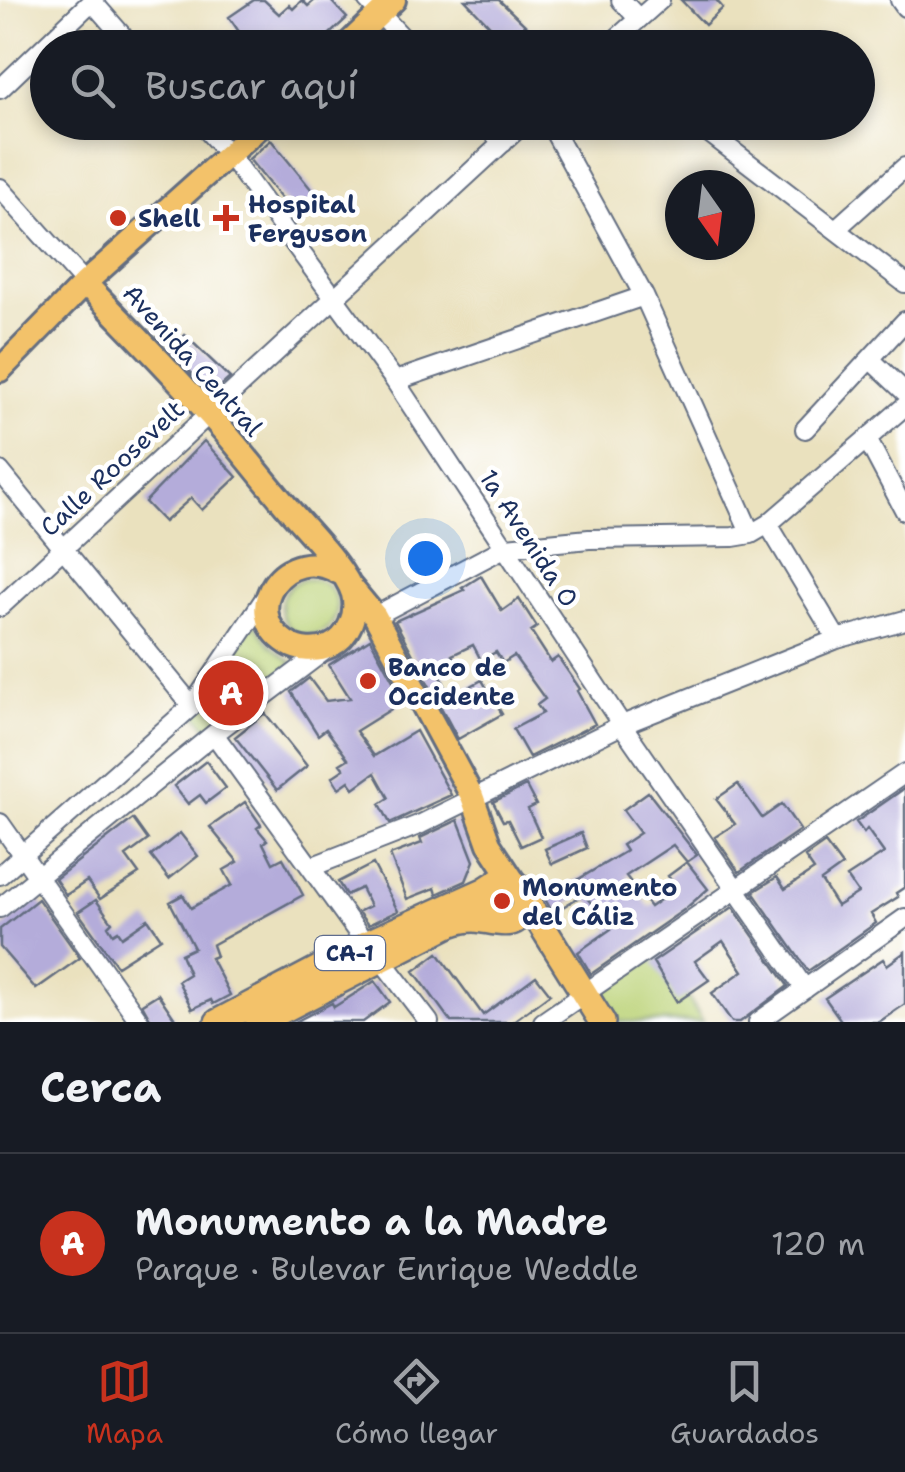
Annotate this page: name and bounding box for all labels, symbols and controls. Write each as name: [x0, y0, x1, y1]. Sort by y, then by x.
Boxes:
search box: [30, 30, 875, 140]
icon: search: [65, 58, 120, 113]
text: Buscar aquí: [145, 60, 358, 111]
north arrow: [665, 170, 755, 260]
place label: Hospital Ferguson: [248, 187, 367, 250]
place label: Shell: [138, 201, 201, 235]
marker: Hospital Ferguson: [213, 205, 239, 231]
marker: Shell: [107, 207, 129, 229]
street label: Avenida Central: [115, 277, 271, 444]
street label: Calle Roosevelt: [33, 392, 191, 544]
street label: 1a Avenida O: [472, 462, 586, 614]
your location: [400, 533, 451, 584]
place label: Banco de Occidente: [388, 650, 515, 713]
pin: A: [198, 656, 264, 730]
marker: Banco de Occidente: [357, 670, 379, 692]
place label: Monumento del Cáliz: [522, 870, 678, 933]
marker: Monumento del Cáliz: [491, 890, 513, 912]
road number: CA-1: [315, 936, 385, 970]
text: Cerca: [40, 1059, 161, 1115]
text: Monumento a la Madre: [135, 1196, 608, 1247]
text: A: [60, 1222, 85, 1265]
text: 120 m: [771, 1222, 865, 1265]
text: Parque · Bulevar Enrique Weddle: [135, 1247, 639, 1290]
tab: Mapa: [86, 1354, 163, 1452]
tab: Cómo llegar: [335, 1354, 498, 1452]
tab: Guardados: [670, 1354, 819, 1452]

